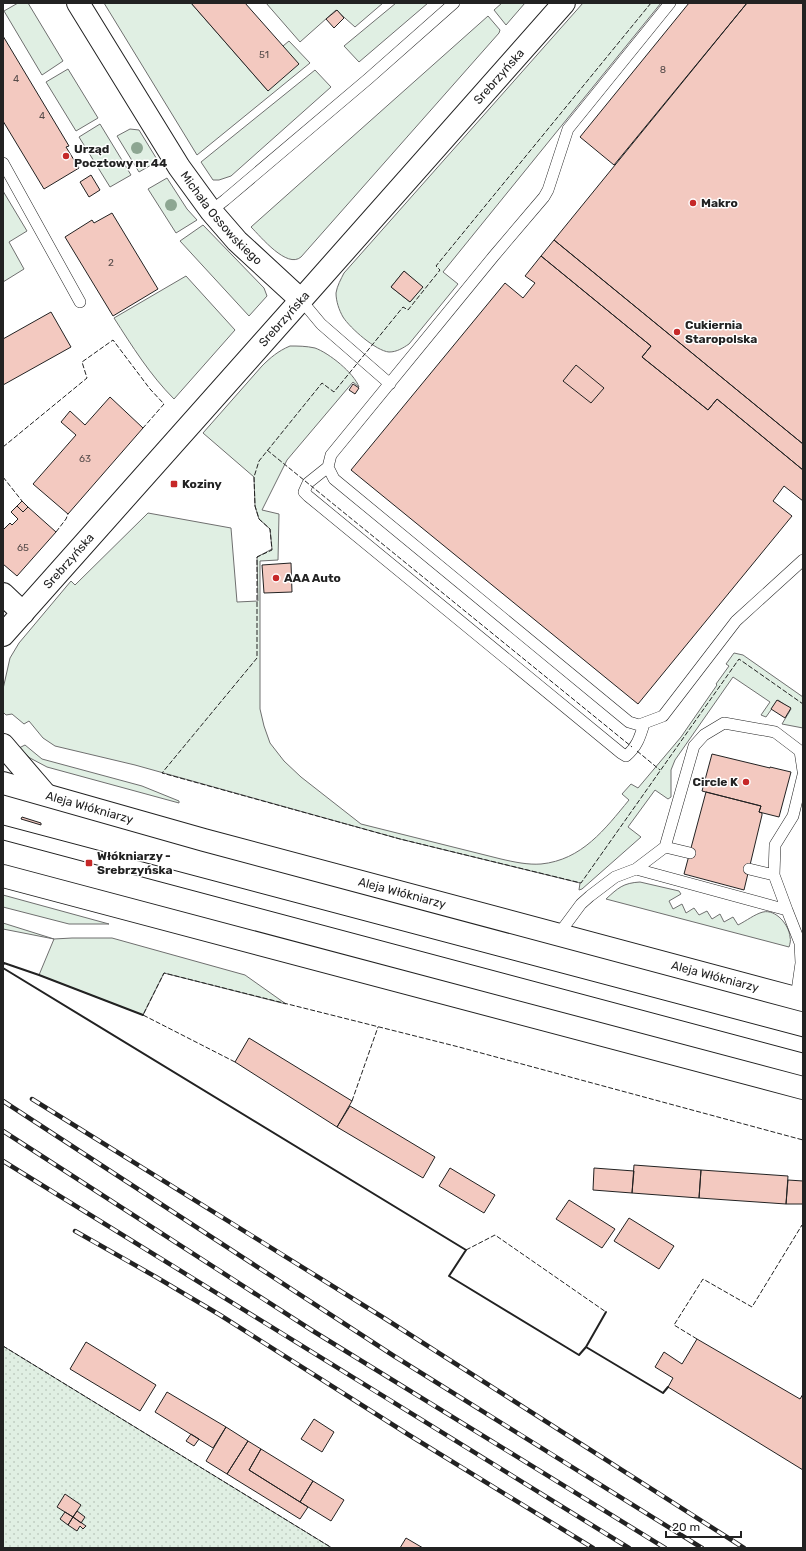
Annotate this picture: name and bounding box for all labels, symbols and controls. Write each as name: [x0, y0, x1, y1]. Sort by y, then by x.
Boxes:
street label: Srebrzyńska: [471, 46, 527, 107]
house number: 51: [259, 49, 269, 61]
house number: 8: [660, 64, 666, 76]
house number: 4: [13, 73, 19, 85]
house number: 4: [39, 110, 45, 122]
place label: Urząd Pocztowy nr 44: [74, 142, 167, 170]
marker: Urząd Pocztowy nr 44: [61, 151, 71, 161]
street label: Michała Ossowskiego: [178, 169, 265, 268]
place label: Makro: [701, 196, 738, 210]
marker: Makro: [688, 198, 698, 208]
house number: 2: [108, 257, 114, 269]
street label: Srebrzyńska: [256, 288, 312, 349]
place label: Cukiernia Staropolska: [685, 318, 757, 346]
marker: Cukiernia Staropolska: [672, 327, 682, 337]
house number: 63: [79, 453, 91, 465]
place label: Koziny: [182, 477, 222, 491]
marker: Koziny: [169, 479, 179, 489]
street label: Srebrzyńska: [41, 531, 97, 592]
house number: 65: [17, 542, 29, 554]
place label: AAA Auto: [284, 571, 341, 585]
marker: AAA Auto: [271, 573, 281, 583]
place label: Circle K: [693, 775, 738, 789]
marker: Circle K: [741, 777, 751, 787]
street label: Aleja Włókniarzy: [44, 789, 135, 827]
place label: Włókniarzy - Srebrzyńska: [97, 849, 173, 877]
marker: Włókniarzy - Srebrzyńska: [84, 858, 94, 868]
street label: Aleja Włókniarzy: [357, 875, 448, 911]
street label: Aleja Włókniarzy: [670, 958, 761, 995]
scale bar: [666, 1513, 741, 1539]
text: 20 m: [672, 1520, 700, 1534]

